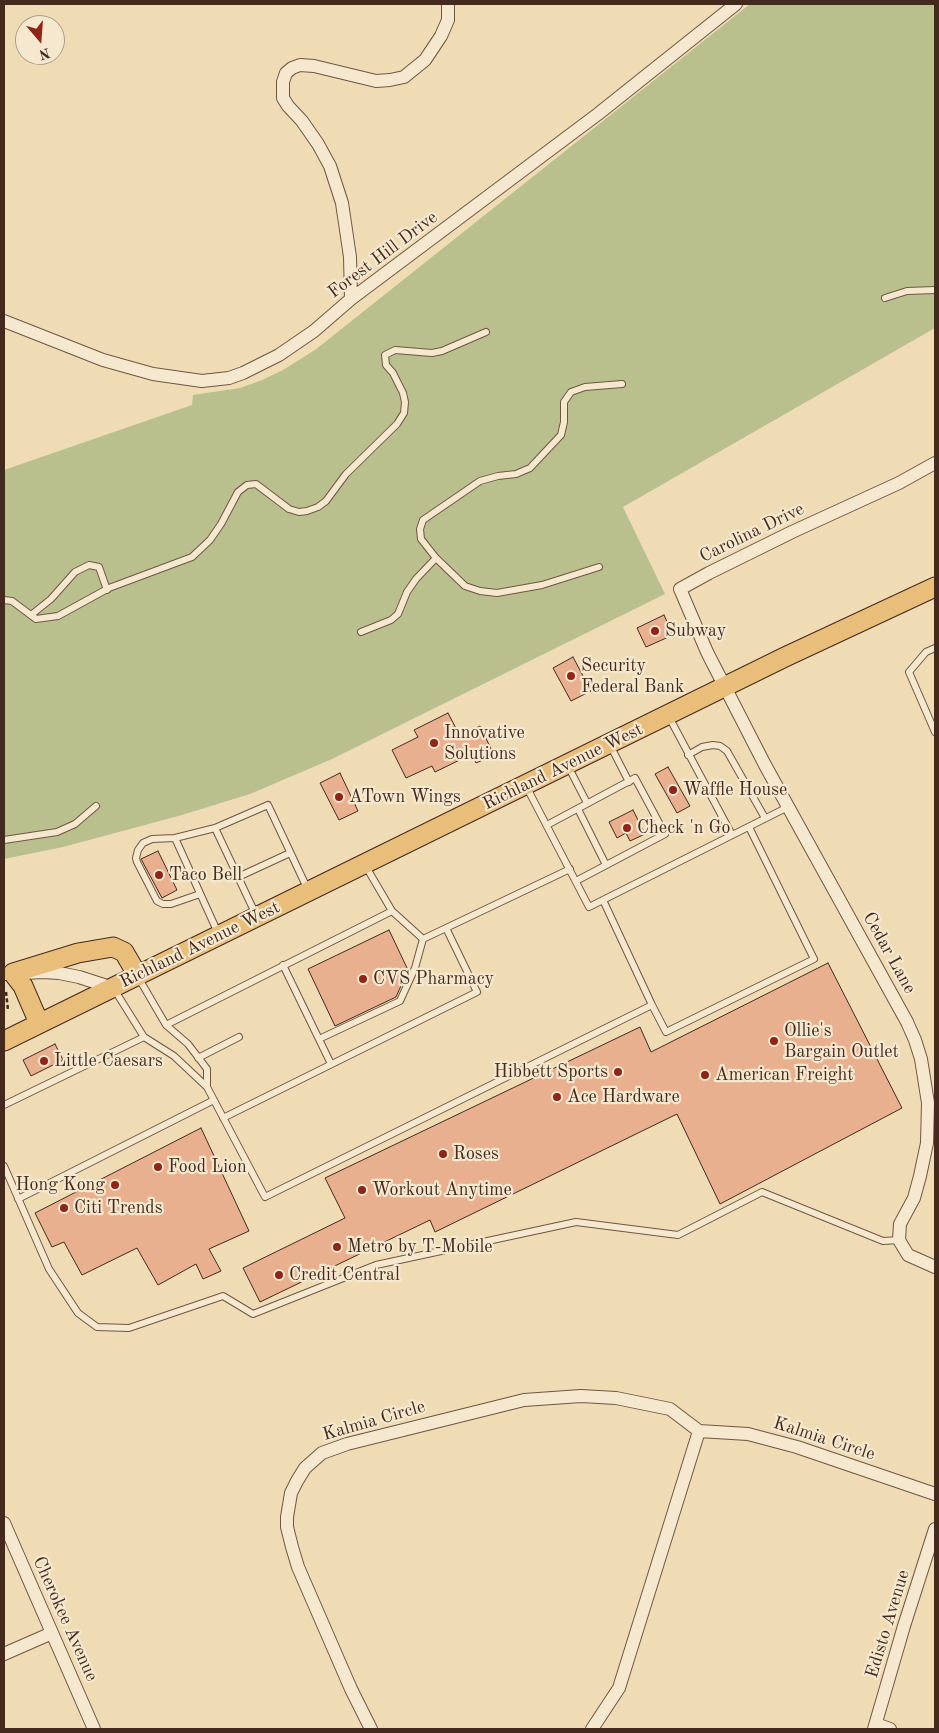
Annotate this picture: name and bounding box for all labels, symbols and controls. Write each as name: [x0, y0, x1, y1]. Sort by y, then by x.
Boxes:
north arrow: [15, 15, 65, 65]
text: N: [37, 45, 52, 62]
street label: Forest Hill Drive: [324, 207, 442, 303]
street label: Carolina Drive: [696, 498, 808, 568]
place label: Subway: [665, 620, 726, 642]
marker: Subway: [649, 625, 661, 637]
place label: Security Federal Bank: [581, 655, 684, 698]
marker: Security Federal Bank: [565, 670, 577, 682]
street label: Richland Avenue West: [479, 719, 647, 815]
place label: Innovative Solutions: [444, 722, 525, 764]
marker: Innovative Solutions: [428, 737, 440, 749]
place label: Waffle House: [683, 779, 787, 801]
marker: Waffle House: [667, 784, 679, 796]
place label: ATown Wings: [349, 786, 461, 808]
marker: ATown Wings: [333, 791, 345, 803]
place label: Check 'n Go: [637, 817, 730, 839]
marker: Check 'n Go: [621, 822, 633, 834]
place label: Taco Bell: [169, 864, 242, 886]
marker: Taco Bell: [153, 869, 165, 881]
street label: Richland Avenue West: [116, 897, 284, 993]
street label: Cedar Lane: [858, 908, 920, 998]
place label: CVS Pharmacy: [373, 968, 494, 990]
marker: CVS Pharmacy: [357, 973, 369, 985]
place label: Ollie's Bargain Outlet: [784, 1020, 899, 1062]
marker: Ollie's Bargain Outlet: [768, 1035, 780, 1047]
place label: Little Caesars: [54, 1050, 163, 1072]
marker: Little Caesars: [38, 1055, 50, 1067]
place label: Hibbett Sports: [494, 1061, 608, 1083]
place label: American Freight: [715, 1064, 854, 1086]
marker: Hibbett Sports: [612, 1066, 624, 1078]
marker: American Freight: [699, 1069, 711, 1081]
place label: Ace Hardware: [567, 1086, 680, 1108]
marker: Ace Hardware: [551, 1091, 563, 1103]
place label: Roses: [453, 1143, 499, 1165]
marker: Roses: [437, 1148, 449, 1160]
place label: Food Lion: [168, 1156, 247, 1178]
marker: Food Lion: [152, 1161, 164, 1173]
place label: Hong Kong: [15, 1174, 105, 1196]
marker: Hong Kong: [109, 1179, 121, 1191]
place label: Workout Anytime: [372, 1179, 512, 1201]
marker: Workout Anytime: [356, 1184, 368, 1196]
place label: Citi Trends: [74, 1197, 163, 1219]
marker: Citi Trends: [58, 1202, 70, 1214]
place label: Metro by T-Mobile: [347, 1236, 493, 1258]
marker: Metro by T-Mobile: [331, 1241, 343, 1253]
place label: Credit Central: [289, 1264, 400, 1286]
marker: Credit Central: [273, 1269, 285, 1281]
street label: Kalmia Circle: [320, 1396, 428, 1446]
street label: Kalmia Circle: [770, 1412, 878, 1466]
street label: Cherokee Avenue: [28, 1553, 102, 1685]
street label: Edisto Avenue: [861, 1567, 915, 1681]

